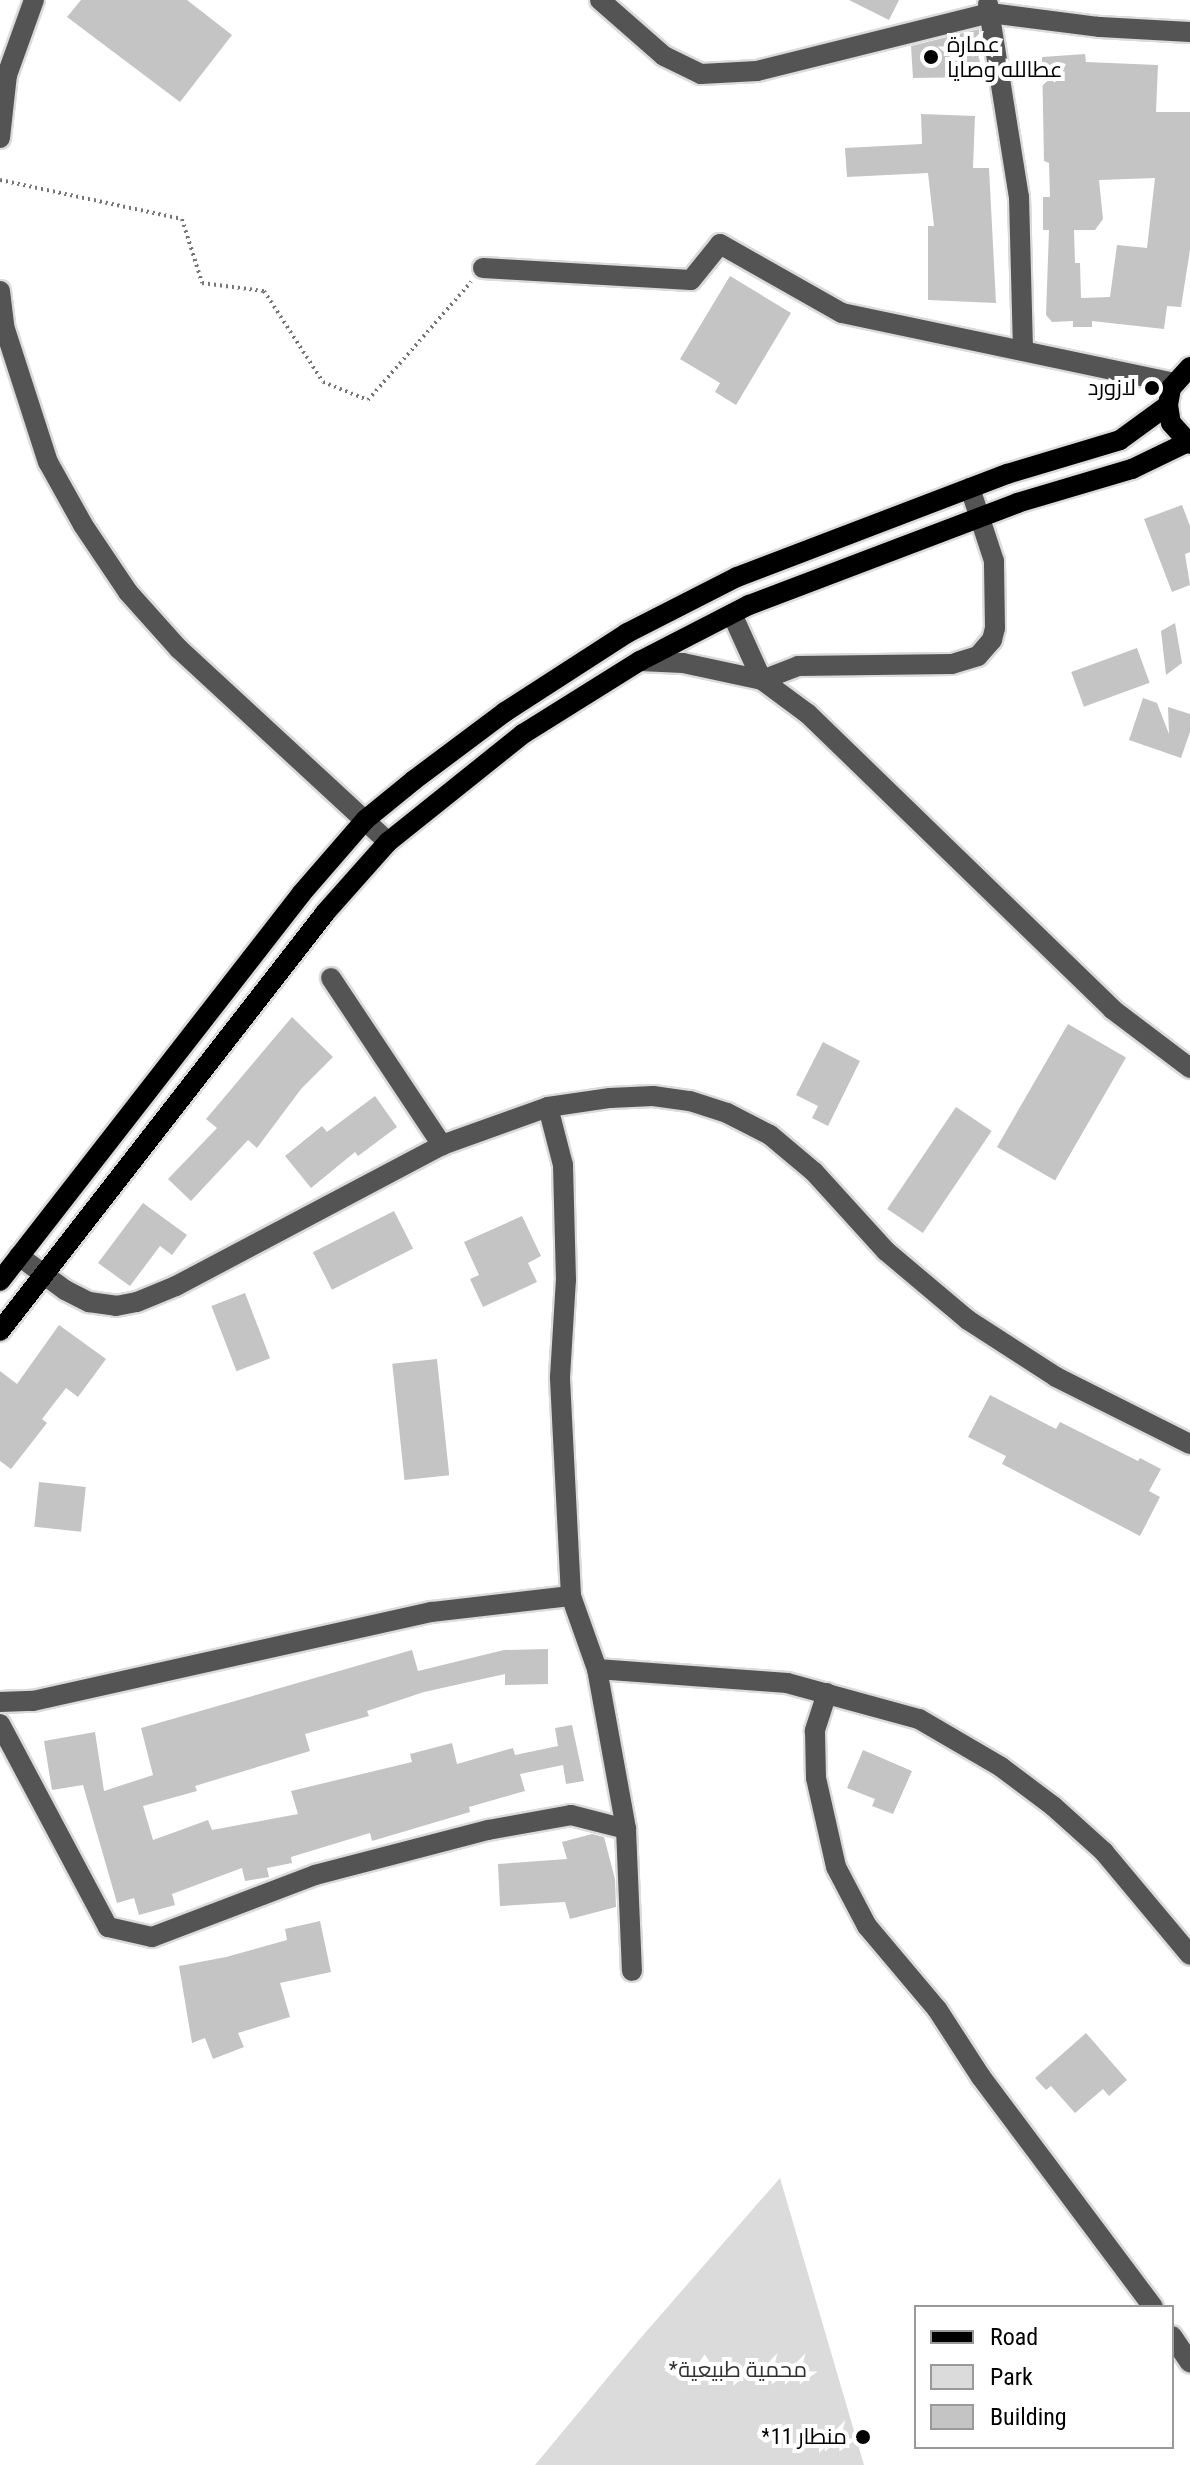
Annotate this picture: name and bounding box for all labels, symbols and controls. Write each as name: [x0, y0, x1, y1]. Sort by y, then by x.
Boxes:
place label: عمارة عطالله وصايا: [947, 31, 1062, 82]
marker: عمارة عطالله وصايا: [922, 48, 940, 66]
place label: لازورد: [1088, 375, 1136, 401]
marker: لازورد: [1143, 379, 1161, 397]
legend: [914, 2305, 1174, 2449]
text: Road: [990, 2323, 1038, 2351]
park label: *محمية طبيعية: [669, 2357, 807, 2383]
text: Park: [990, 2363, 1033, 2391]
text: Building: [990, 2403, 1067, 2431]
place label: *منطار 11: [761, 2424, 847, 2450]
marker: *منطار 11: [854, 2428, 872, 2446]

